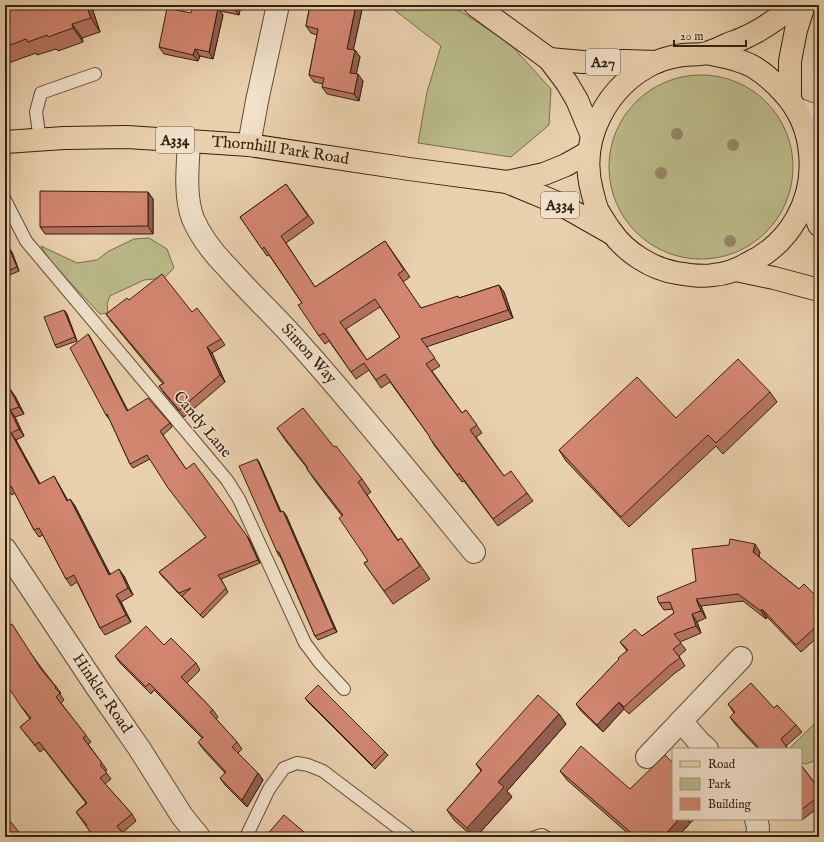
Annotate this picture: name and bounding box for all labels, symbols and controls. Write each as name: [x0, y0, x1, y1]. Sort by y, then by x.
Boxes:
scale bar: [674, 22, 746, 48]
text: 20 m: [680, 29, 703, 44]
road number: A27: [586, 49, 620, 75]
road number: A334: [156, 127, 194, 153]
street label: Thornhill Park Road: [211, 133, 351, 170]
road number: A334: [541, 192, 579, 218]
street label: Simon Way: [276, 320, 341, 389]
street label: Candy Lane: [168, 388, 236, 462]
street label: Hinkler Road: [67, 650, 136, 738]
legend: [672, 748, 802, 820]
text: Road: [708, 757, 736, 772]
text: Park: [708, 777, 731, 792]
text: Building: [708, 797, 752, 812]

